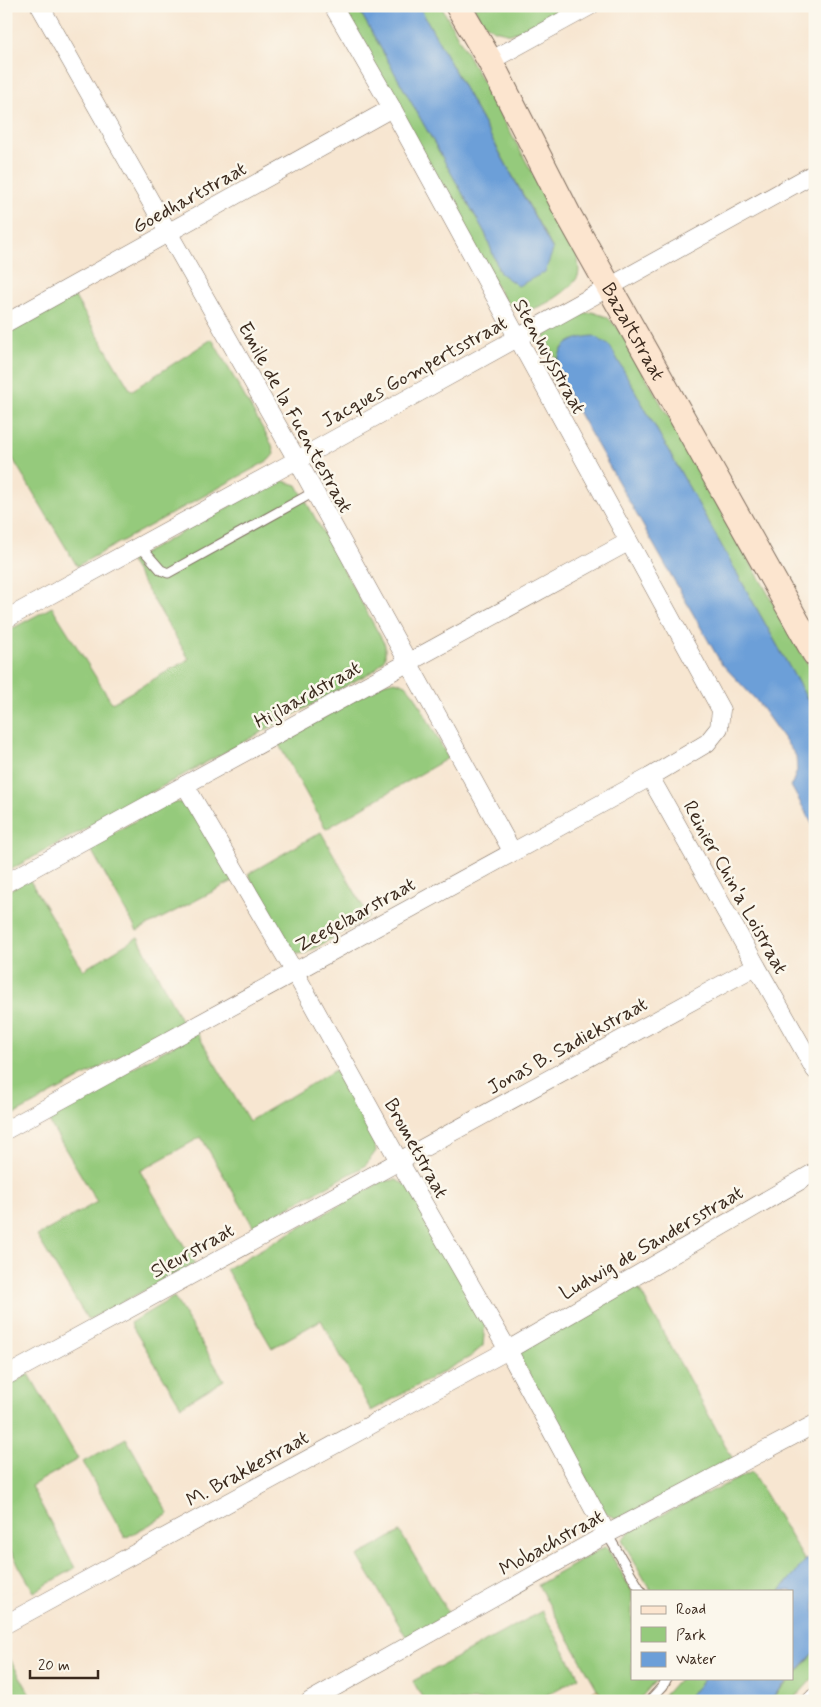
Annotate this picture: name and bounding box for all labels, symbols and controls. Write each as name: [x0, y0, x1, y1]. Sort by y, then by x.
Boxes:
street label: Goedhartstraat: [128, 156, 252, 241]
street label: Bazaltstraat: [594, 278, 671, 386]
street label: Stenhuysstraat: [506, 294, 592, 419]
street label: Jacques Gompertsstraat: [317, 310, 513, 435]
street label: Emile de la Fuentestraat: [231, 317, 359, 518]
street label: Hijlaardstraat: [249, 655, 366, 736]
street label: Reinier Chin'a Loistraat: [676, 796, 794, 979]
street label: Zeegelaarstraat: [291, 871, 422, 961]
street label: Jonas B. Sadiekstraat: [483, 991, 653, 1102]
street label: Brometstraat: [377, 1094, 454, 1204]
street label: Ludwig de Sandersstraat: [555, 1180, 749, 1307]
street label: Sleurstraat: [146, 1217, 239, 1285]
street label: M. Brakkestraat: [182, 1424, 314, 1514]
street label: Mobachstraat: [495, 1503, 609, 1583]
legend: [631, 1590, 794, 1680]
text: Road: [676, 1600, 706, 1620]
text: Park: [676, 1626, 706, 1646]
scale bar: [30, 1647, 98, 1679]
text: Water: [676, 1650, 716, 1670]
text: 20 m: [38, 1656, 70, 1676]

